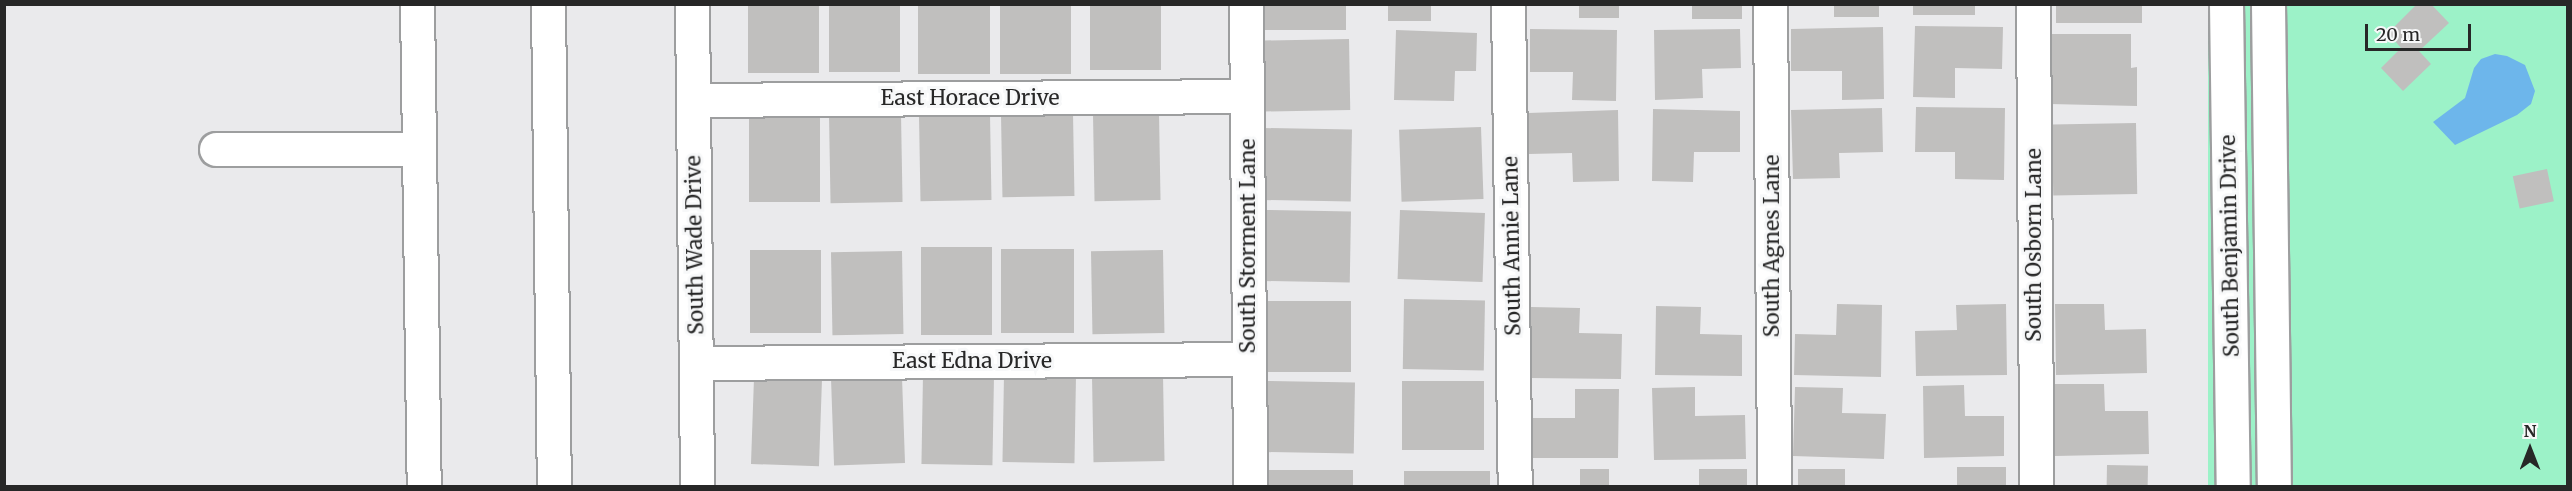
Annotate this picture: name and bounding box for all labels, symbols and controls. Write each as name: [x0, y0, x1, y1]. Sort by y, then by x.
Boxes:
scale bar: [2368, 12, 2474, 50]
text: 20 m: [2376, 23, 2420, 46]
street label: East Horace Drive: [881, 85, 1059, 111]
street label: South Benjamin Drive: [2215, 135, 2245, 357]
street label: South Storment Lane: [1235, 139, 1261, 353]
street label: South Osborn Lane: [2021, 148, 2047, 342]
street label: South Wade Drive: [681, 155, 709, 335]
street label: South Agnes Lane: [1759, 155, 1785, 337]
street label: South Annie Lane: [1498, 156, 1526, 336]
street label: East Edna Drive: [892, 348, 1052, 374]
north arrow: [2500, 419, 2560, 479]
text: N: [2524, 421, 2536, 441]

